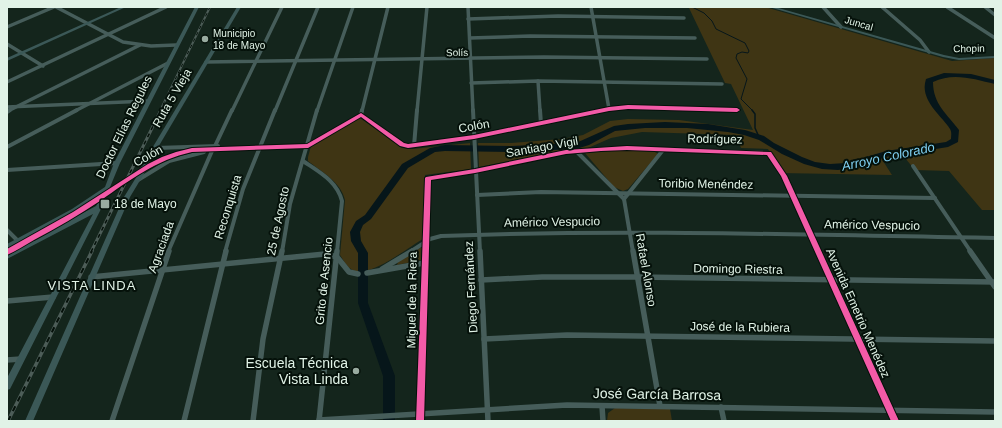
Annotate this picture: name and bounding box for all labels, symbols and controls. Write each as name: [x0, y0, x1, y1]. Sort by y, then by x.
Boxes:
street label: Juncal: [843, 14, 874, 33]
place label: Municipio 18 de Mayo: [213, 28, 266, 51]
marker: Municipio 18 de Mayo: [200, 34, 210, 44]
street label: Chopin: [953, 43, 985, 54]
street label: Solís: [446, 47, 468, 58]
street label: Ruta 5 Vieja: [150, 66, 195, 130]
street label: Doctor Elías Regules: [93, 73, 155, 181]
street label: Colón: [457, 116, 491, 136]
street label: Rodríguez: [687, 132, 743, 146]
street label: Santiago Vigil: [505, 134, 579, 160]
water label: Arroyo Colorado: [839, 139, 936, 174]
street label: Colón: [131, 142, 165, 170]
street label: Reconquista: [212, 173, 245, 241]
street label: Toribio Menéndez: [659, 176, 753, 192]
street label: 25 de Agosto: [264, 185, 292, 257]
place label: 18 de Mayo: [114, 197, 177, 211]
marker: 18 de Mayo: [99, 198, 111, 210]
street label: Américo Vespucio: [504, 214, 600, 230]
street label: Américo Vespucio: [824, 217, 920, 233]
street label: Agraciada: [145, 219, 177, 275]
street label: Rafael Alonso: [633, 232, 659, 308]
street label: Grito de Asencio: [312, 236, 336, 326]
street label: Diego Fernández: [462, 241, 480, 333]
street label: Avenida Emetrio Menédez: [823, 246, 893, 380]
street label: Miguel de la Riera: [404, 251, 420, 348]
street label: Domingo Riestra: [693, 261, 783, 277]
district label: VISTA LINDA: [48, 278, 136, 293]
street label: José de la Rubiera: [690, 319, 790, 335]
place label: Escuela Técnica Vista Linda: [246, 355, 348, 387]
marker: Escuela Técnica Vista Linda: [351, 366, 361, 376]
street label: José García Barrosa: [593, 385, 722, 403]

